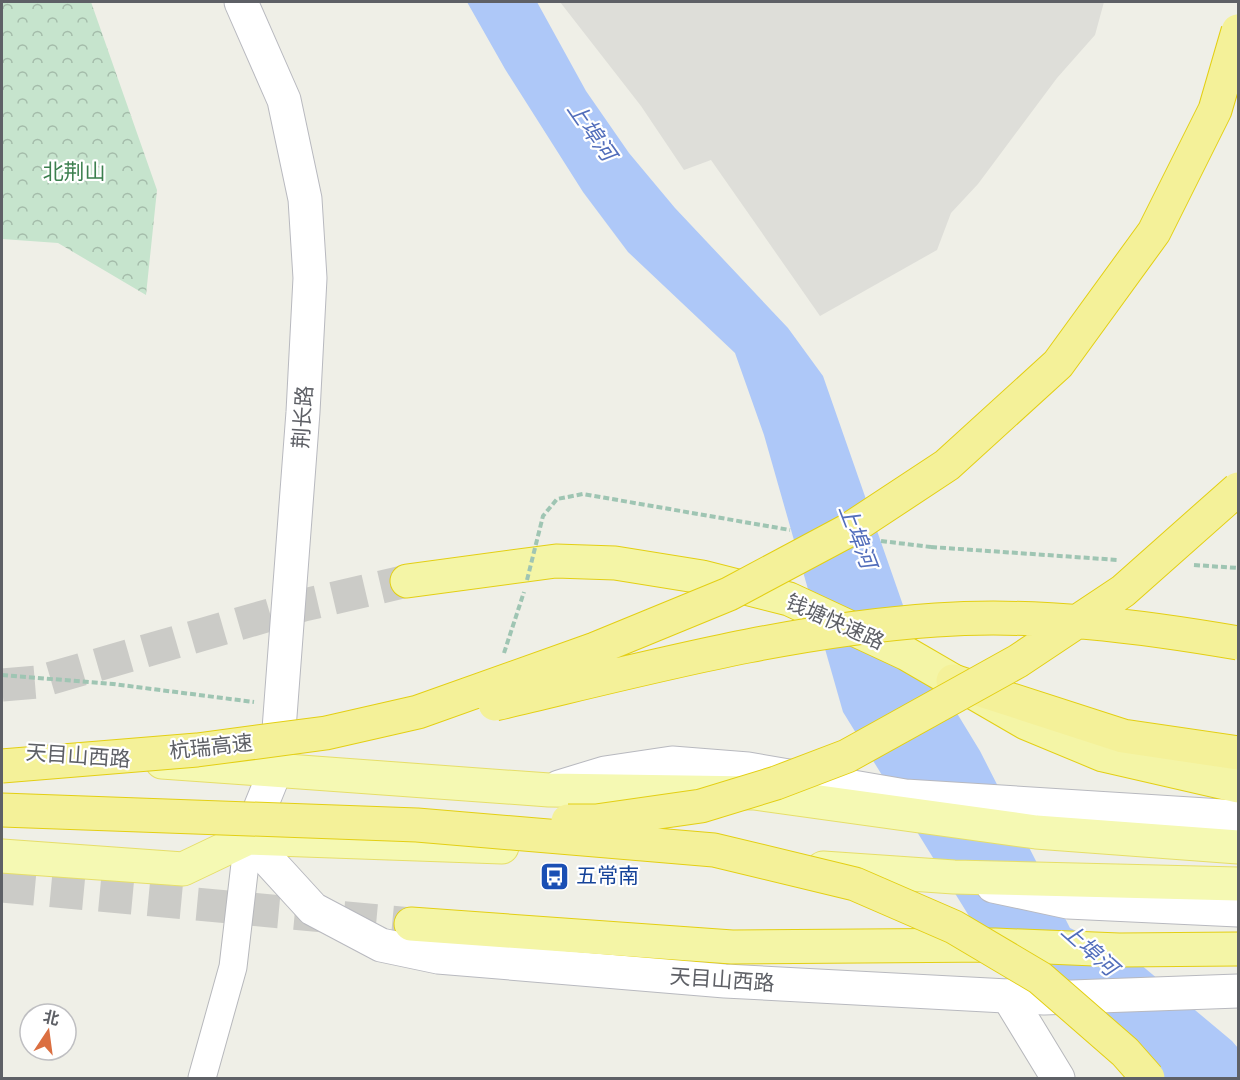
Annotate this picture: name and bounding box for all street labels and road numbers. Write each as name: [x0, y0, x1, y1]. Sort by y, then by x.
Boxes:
street label: 荆长路: [287, 385, 316, 449]
street label: 钱塘快速路: [783, 588, 889, 653]
street label: 杭瑞高速: [168, 729, 254, 762]
street label: 天目山西路: [25, 738, 131, 771]
street label: 天目山西路: [669, 962, 775, 995]

